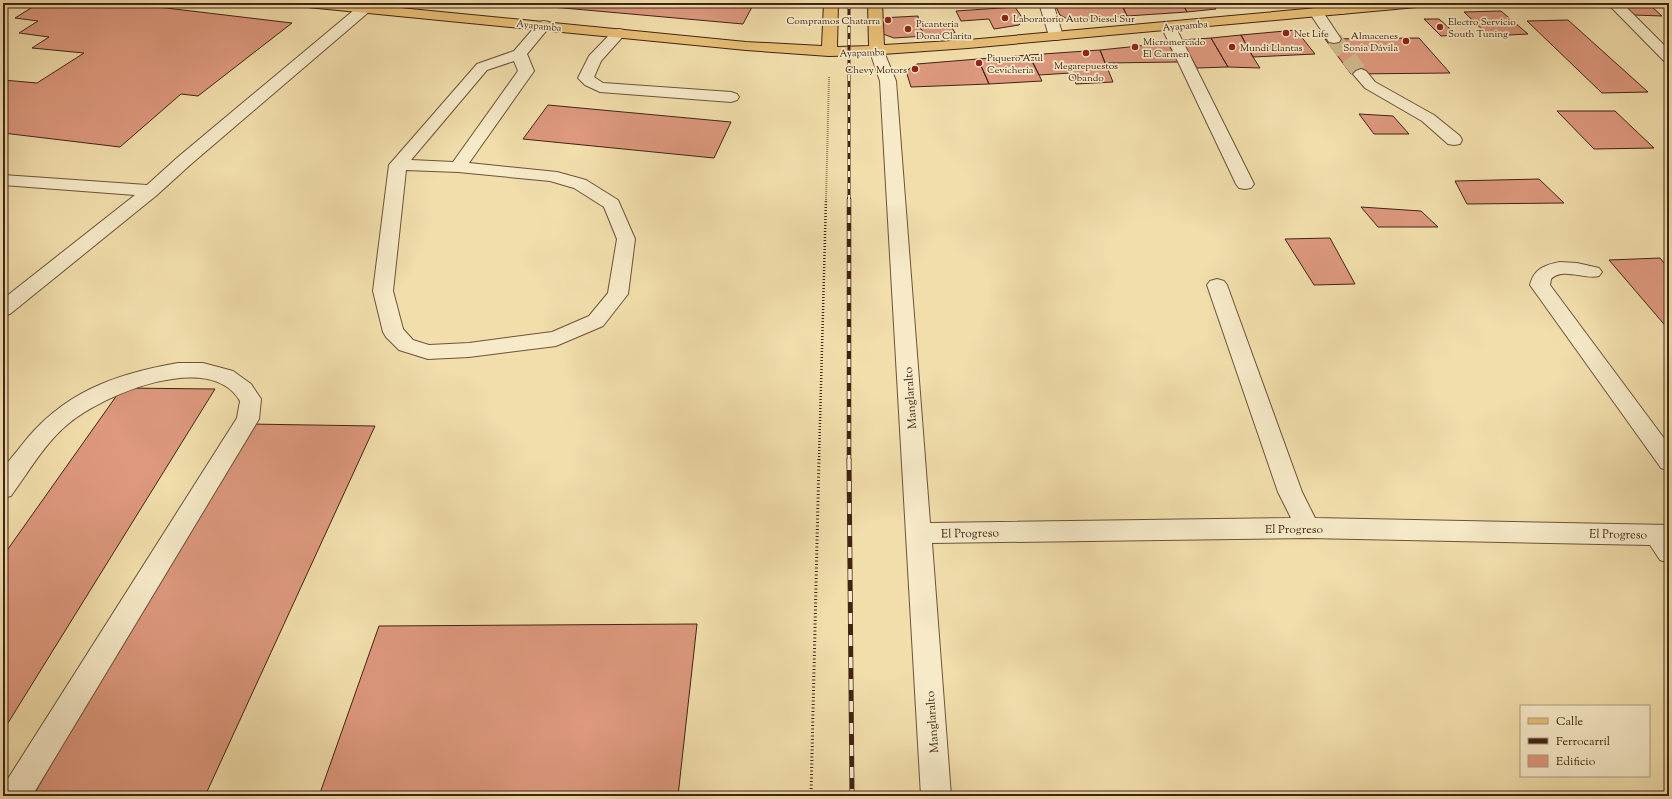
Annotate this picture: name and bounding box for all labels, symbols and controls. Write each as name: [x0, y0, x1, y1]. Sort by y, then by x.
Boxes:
place label: Laboratorio Auto Diesel Sur: [1013, 12, 1135, 27]
marker: Laboratorio Auto Diesel Sur: [1000, 13, 1010, 23]
place label: Compramos Chatarra: [787, 14, 880, 29]
marker: Compramos Chatarra: [883, 15, 893, 25]
place label: Electro Servicio South Tuning: [1448, 15, 1516, 42]
street label: Ayapamba: [515, 17, 563, 36]
place label: Picanteria Dona Clarita: [916, 17, 972, 44]
street label: Ayapamba: [1162, 17, 1209, 36]
marker: Electro Servicio South Tuning: [1435, 22, 1445, 32]
marker: Picanteria Dona Clarita: [903, 24, 913, 34]
place label: Net Life: [1294, 27, 1329, 42]
marker: Net Life: [1281, 28, 1291, 38]
place label: Almacenes Sonia Dávila: [1343, 29, 1398, 56]
place label: Micromercado El Carmen: [1143, 35, 1206, 62]
marker: Almacenes Sonia Dávila: [1401, 36, 1411, 46]
place label: Mundi Llantas: [1240, 41, 1303, 56]
marker: Micromercado El Carmen: [1130, 42, 1140, 52]
marker: Mundi Llantas: [1227, 42, 1237, 52]
street label: Ayapamba: [839, 45, 885, 62]
marker: Megarepuestos Obando: [1081, 48, 1091, 58]
place label: Piquero Azul Cevicheria: [987, 51, 1043, 78]
marker: Piquero Azul Cevicheria: [974, 58, 984, 68]
place label: Megarepuestos Obando: [1054, 59, 1118, 86]
place label: Chevy Motors: [845, 63, 907, 78]
marker: Chevy Motors: [910, 64, 920, 74]
street label: Manglaralto: [900, 366, 922, 429]
street label: El Progreso: [1265, 521, 1323, 539]
street label: El Progreso: [941, 524, 1000, 544]
street label: El Progreso: [1589, 525, 1648, 545]
street label: Manglaralto: [922, 690, 944, 753]
legend: [1520, 705, 1650, 777]
text: Calle: [1556, 713, 1584, 731]
text: Ferrocarril: [1556, 733, 1611, 751]
text: Edificio: [1556, 753, 1596, 771]

